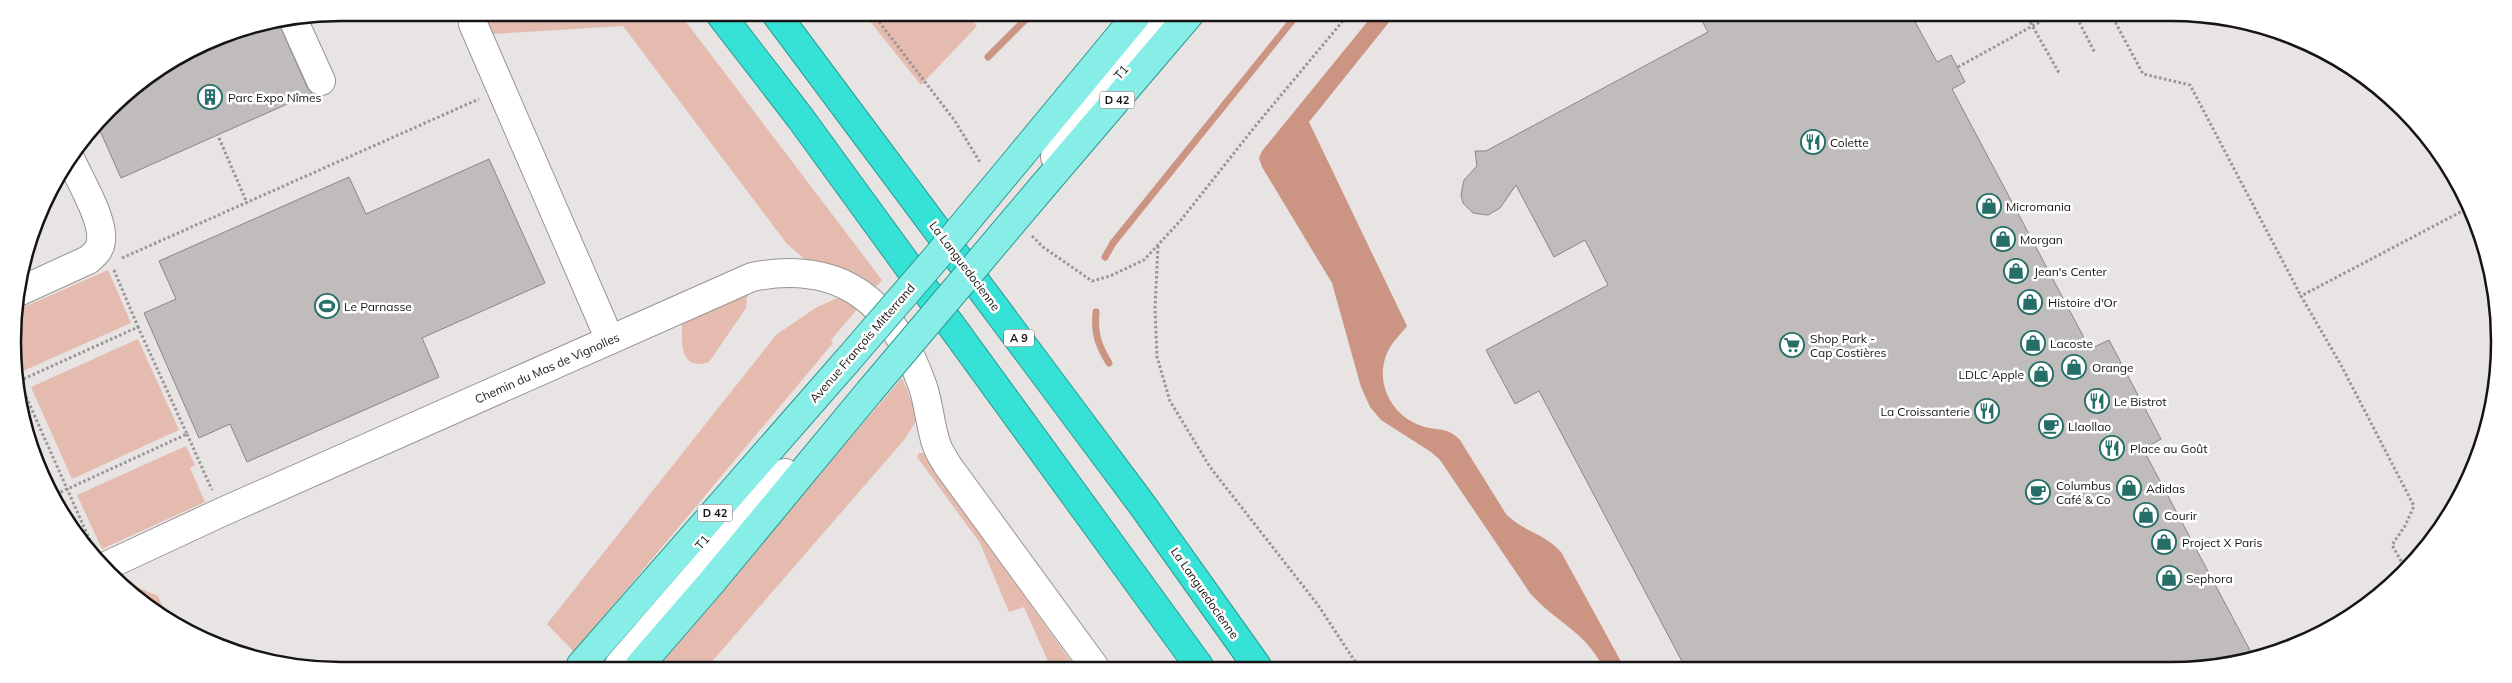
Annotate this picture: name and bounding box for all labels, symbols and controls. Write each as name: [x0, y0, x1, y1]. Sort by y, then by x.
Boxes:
street label: T1: [1111, 62, 1131, 82]
building icon: Parc Expo Nîmes: [197, 84, 223, 110]
place label: Parc Expo Nîmes: [228, 90, 322, 105]
road number: D 42: [1100, 92, 1134, 108]
restaurant icon: Colette: [1800, 129, 1826, 155]
place label: Colette: [1830, 135, 1869, 150]
shop icon: Micromania: [1976, 193, 2002, 219]
place label: Micromania: [2006, 199, 2071, 214]
street label: La Languedocienne: [926, 218, 1004, 314]
shop icon: Morgan: [1990, 226, 2016, 252]
place label: Morgan: [2020, 232, 2063, 247]
shop icon: Jean's Center: [2003, 258, 2029, 284]
place label: Jean's Center: [2034, 264, 2107, 279]
street label: Avenue François Mitterrand: [806, 280, 918, 406]
shop icon: Histoire d'Or: [2017, 289, 2043, 315]
sports icon: Le Parnasse: [314, 293, 340, 319]
place label: Histoire d'Or: [2048, 295, 2118, 310]
place label: Le Parnasse: [344, 299, 412, 314]
street label: Chemin du Mas de Vignolles: [472, 329, 622, 407]
road number: A 9: [1004, 329, 1034, 346]
shop icon: Lacoste: [2020, 330, 2046, 356]
place label: Shop Park - Cap Costières: [1810, 331, 1886, 360]
supermarket icon: Shop Park - Cap Costières: [1779, 332, 1805, 358]
place label: Lacoste: [2050, 336, 2093, 351]
shop icon: Orange: [2061, 354, 2087, 380]
place label: Orange: [2092, 360, 2134, 375]
shop icon: LDLC Apple: [2028, 361, 2054, 387]
place label: LDLC Apple: [1958, 367, 2024, 382]
restaurant icon: Le Bistrot: [2084, 388, 2110, 414]
place label: Le Bistrot: [2114, 394, 2167, 409]
restaurant icon: La Croissanterie: [1974, 398, 2000, 424]
place label: La Croissanterie: [1880, 404, 1970, 419]
cafe icon: Llaollao: [2038, 413, 2064, 439]
place label: Llaollao: [2068, 419, 2111, 434]
restaurant icon: Place au Goût: [2099, 435, 2125, 461]
place label: Place au Goût: [2130, 441, 2207, 456]
shop icon: Adidas: [2116, 475, 2142, 501]
place label: Columbus Café & Co: [2056, 478, 2111, 507]
cafe icon: Columbus Café & Co: [2025, 479, 2051, 505]
place label: Adidas: [2146, 481, 2185, 496]
shop icon: Courir: [2133, 502, 2159, 528]
road number: D 42: [698, 504, 732, 522]
place label: Courir: [2164, 508, 2198, 523]
shop icon: Project X Paris: [2151, 529, 2177, 555]
street label: T1: [692, 532, 712, 552]
place label: Project X Paris: [2182, 535, 2262, 550]
street label: La Languedocienne: [1168, 544, 1242, 642]
shop icon: Sephora: [2156, 565, 2182, 591]
place label: Sephora: [2186, 571, 2233, 586]

